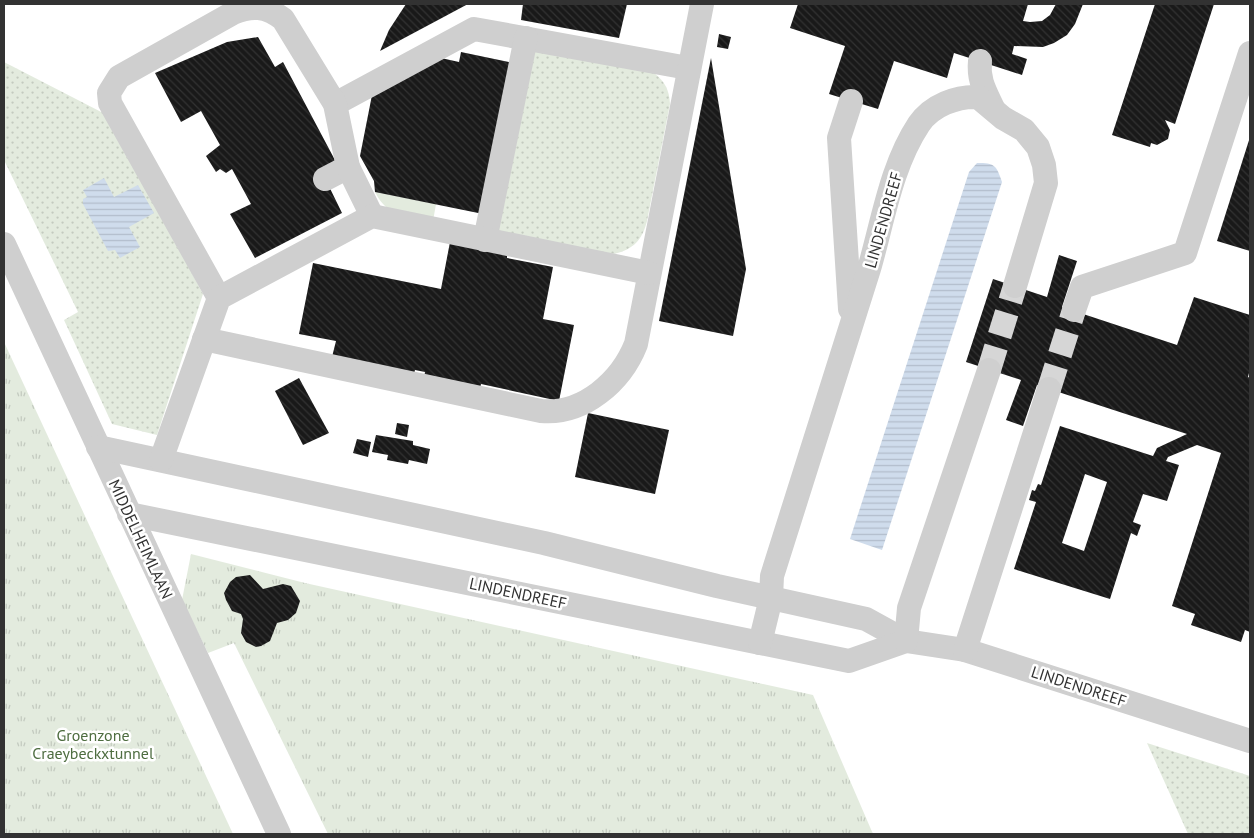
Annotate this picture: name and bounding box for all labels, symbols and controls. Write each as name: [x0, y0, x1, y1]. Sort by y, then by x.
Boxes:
street label: LINDENDREEF: [860, 170, 906, 270]
street label: MIDDELHEIMLAAN: [105, 476, 177, 602]
street label: LINDENDREEF: [468, 573, 568, 613]
street label: LINDENDREEF: [1029, 661, 1129, 711]
park label: Groenzone Craeybeckxtunnel: [32, 725, 154, 763]

